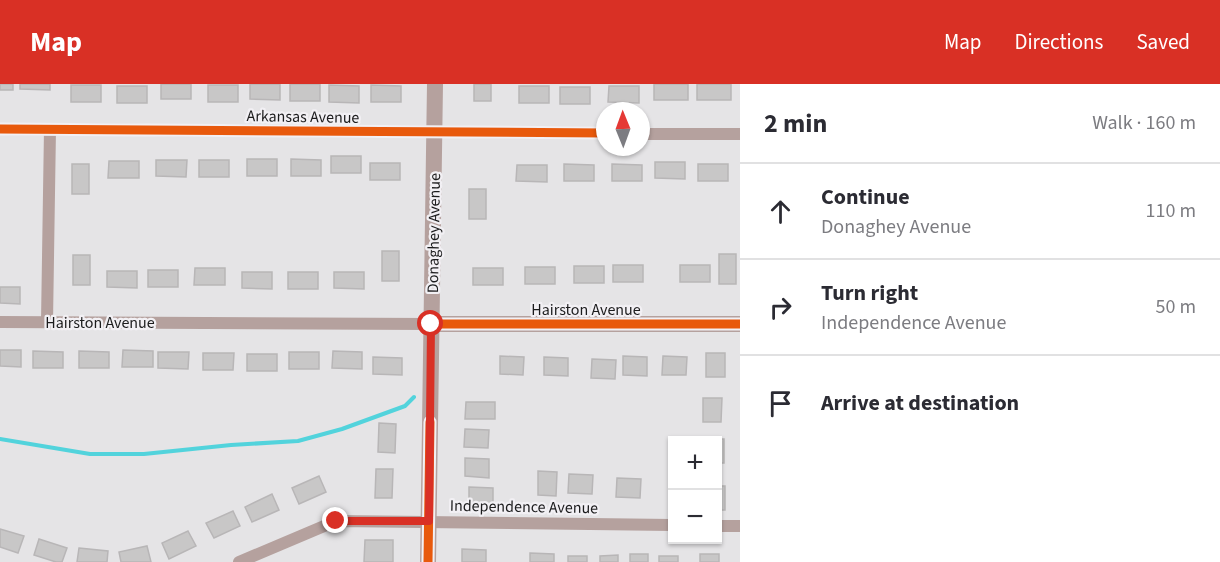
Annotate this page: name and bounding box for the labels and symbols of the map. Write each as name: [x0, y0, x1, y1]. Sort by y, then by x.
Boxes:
north arrow: [596, 102, 650, 156]
street label: Arkansas Avenue: [246, 105, 360, 129]
street label: Donaghey Avenue: [422, 173, 446, 293]
street label: Hairston Avenue: [531, 299, 641, 321]
route start: [417, 310, 443, 336]
street label: Hairston Avenue: [45, 312, 155, 334]
street label: Independence Avenue: [450, 495, 598, 519]
route end: [322, 507, 348, 533]

